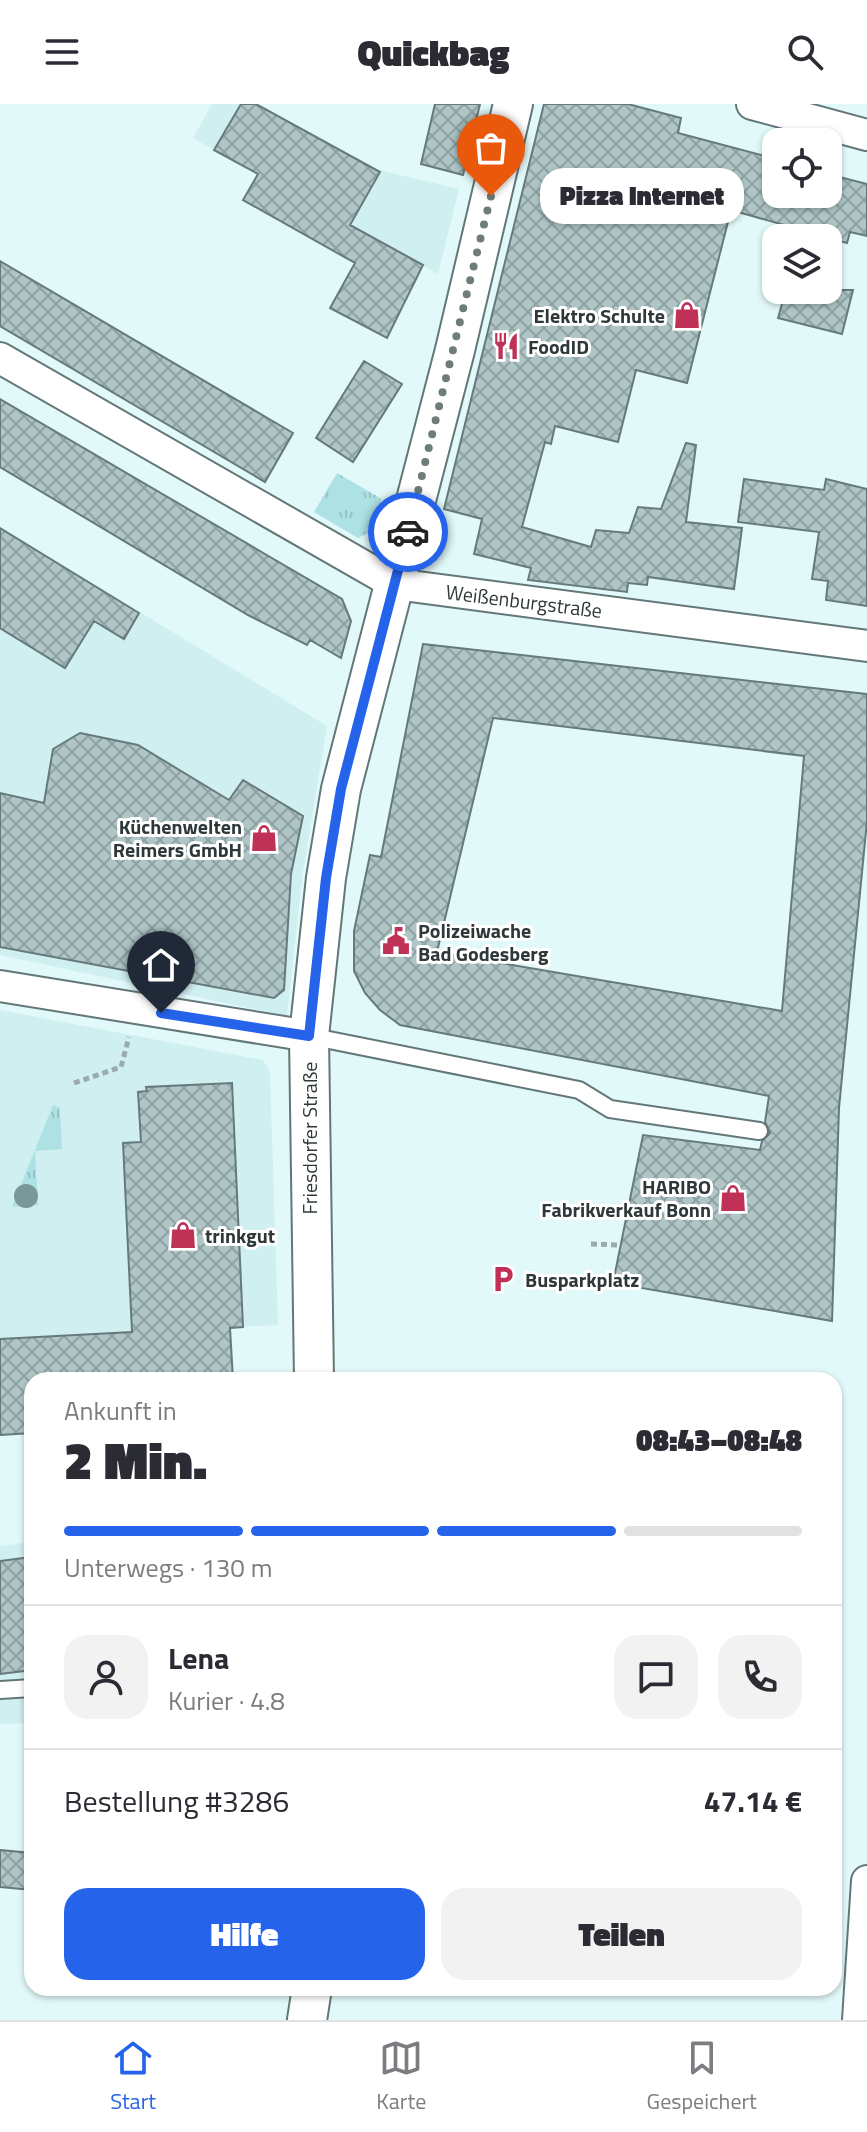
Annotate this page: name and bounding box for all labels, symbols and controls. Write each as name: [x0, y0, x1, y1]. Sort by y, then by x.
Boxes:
text: Quickbag: [357, 25, 510, 80]
icon: menu: [40, 30, 84, 74]
icon: search: [783, 30, 827, 74]
pin: [457, 114, 525, 196]
icon: bag: [469, 126, 513, 170]
map controls: [762, 128, 842, 304]
button: locate: [762, 128, 842, 208]
callout: Pizza Internet: [539, 168, 743, 224]
text: Pizza Internet: [560, 176, 724, 215]
button: layers: [762, 224, 842, 304]
place label: Elektro Schulte: [533, 300, 665, 331]
shop icon: Elektro Schulte: [672, 300, 702, 330]
restaurant icon: FoodID: [491, 331, 521, 361]
place label: FoodID: [528, 331, 589, 362]
courier: [368, 492, 448, 572]
icon: car: [386, 510, 430, 554]
street label: Weißenburgstraße: [444, 576, 604, 626]
place label: Küchenwelten Reimers GmbH: [113, 811, 242, 865]
shop icon: Küchenwelten Reimers GmbH: [249, 823, 279, 853]
place label: Polizeiwache Bad Godesberg: [418, 915, 549, 969]
public building icon: Polizeiwache Bad Godesberg: [381, 926, 411, 956]
pin: [127, 931, 195, 1013]
icon: home: [139, 943, 183, 987]
street label: Friesdorfer Straße: [294, 1062, 325, 1214]
place label: HARIBO Fabrikverkauf Bonn: [541, 1171, 711, 1225]
shop icon: HARIBO Fabrikverkauf Bonn: [718, 1183, 748, 1213]
shop icon: trinkgut: [168, 1220, 198, 1250]
place label: trinkgut: [205, 1220, 275, 1251]
parking icon: Busparkplatz: [488, 1264, 518, 1294]
place label: Busparkplatz: [525, 1264, 639, 1295]
text: Ankunft in: [64, 1391, 177, 1430]
text: 08:43–08:48: [636, 1417, 802, 1463]
text: 2 Min.: [64, 1420, 208, 1499]
text: Unterwegs · 130 m: [64, 1548, 272, 1587]
button: person: [64, 1635, 148, 1719]
text: Lena: [168, 1635, 229, 1681]
button: chat: [614, 1635, 698, 1719]
button: phone: [718, 1635, 802, 1719]
text: Kurier · 4.8: [168, 1681, 285, 1720]
text: Bestellung #3286: [64, 1778, 289, 1824]
text: 47.14 €: [704, 1778, 802, 1824]
button: Hilfe: [64, 1888, 425, 1980]
button: Teilen: [441, 1888, 802, 1980]
tab: Start: [110, 2036, 156, 2118]
tab: Karte: [376, 2036, 426, 2118]
tab: Gespeichert: [647, 2036, 757, 2118]

